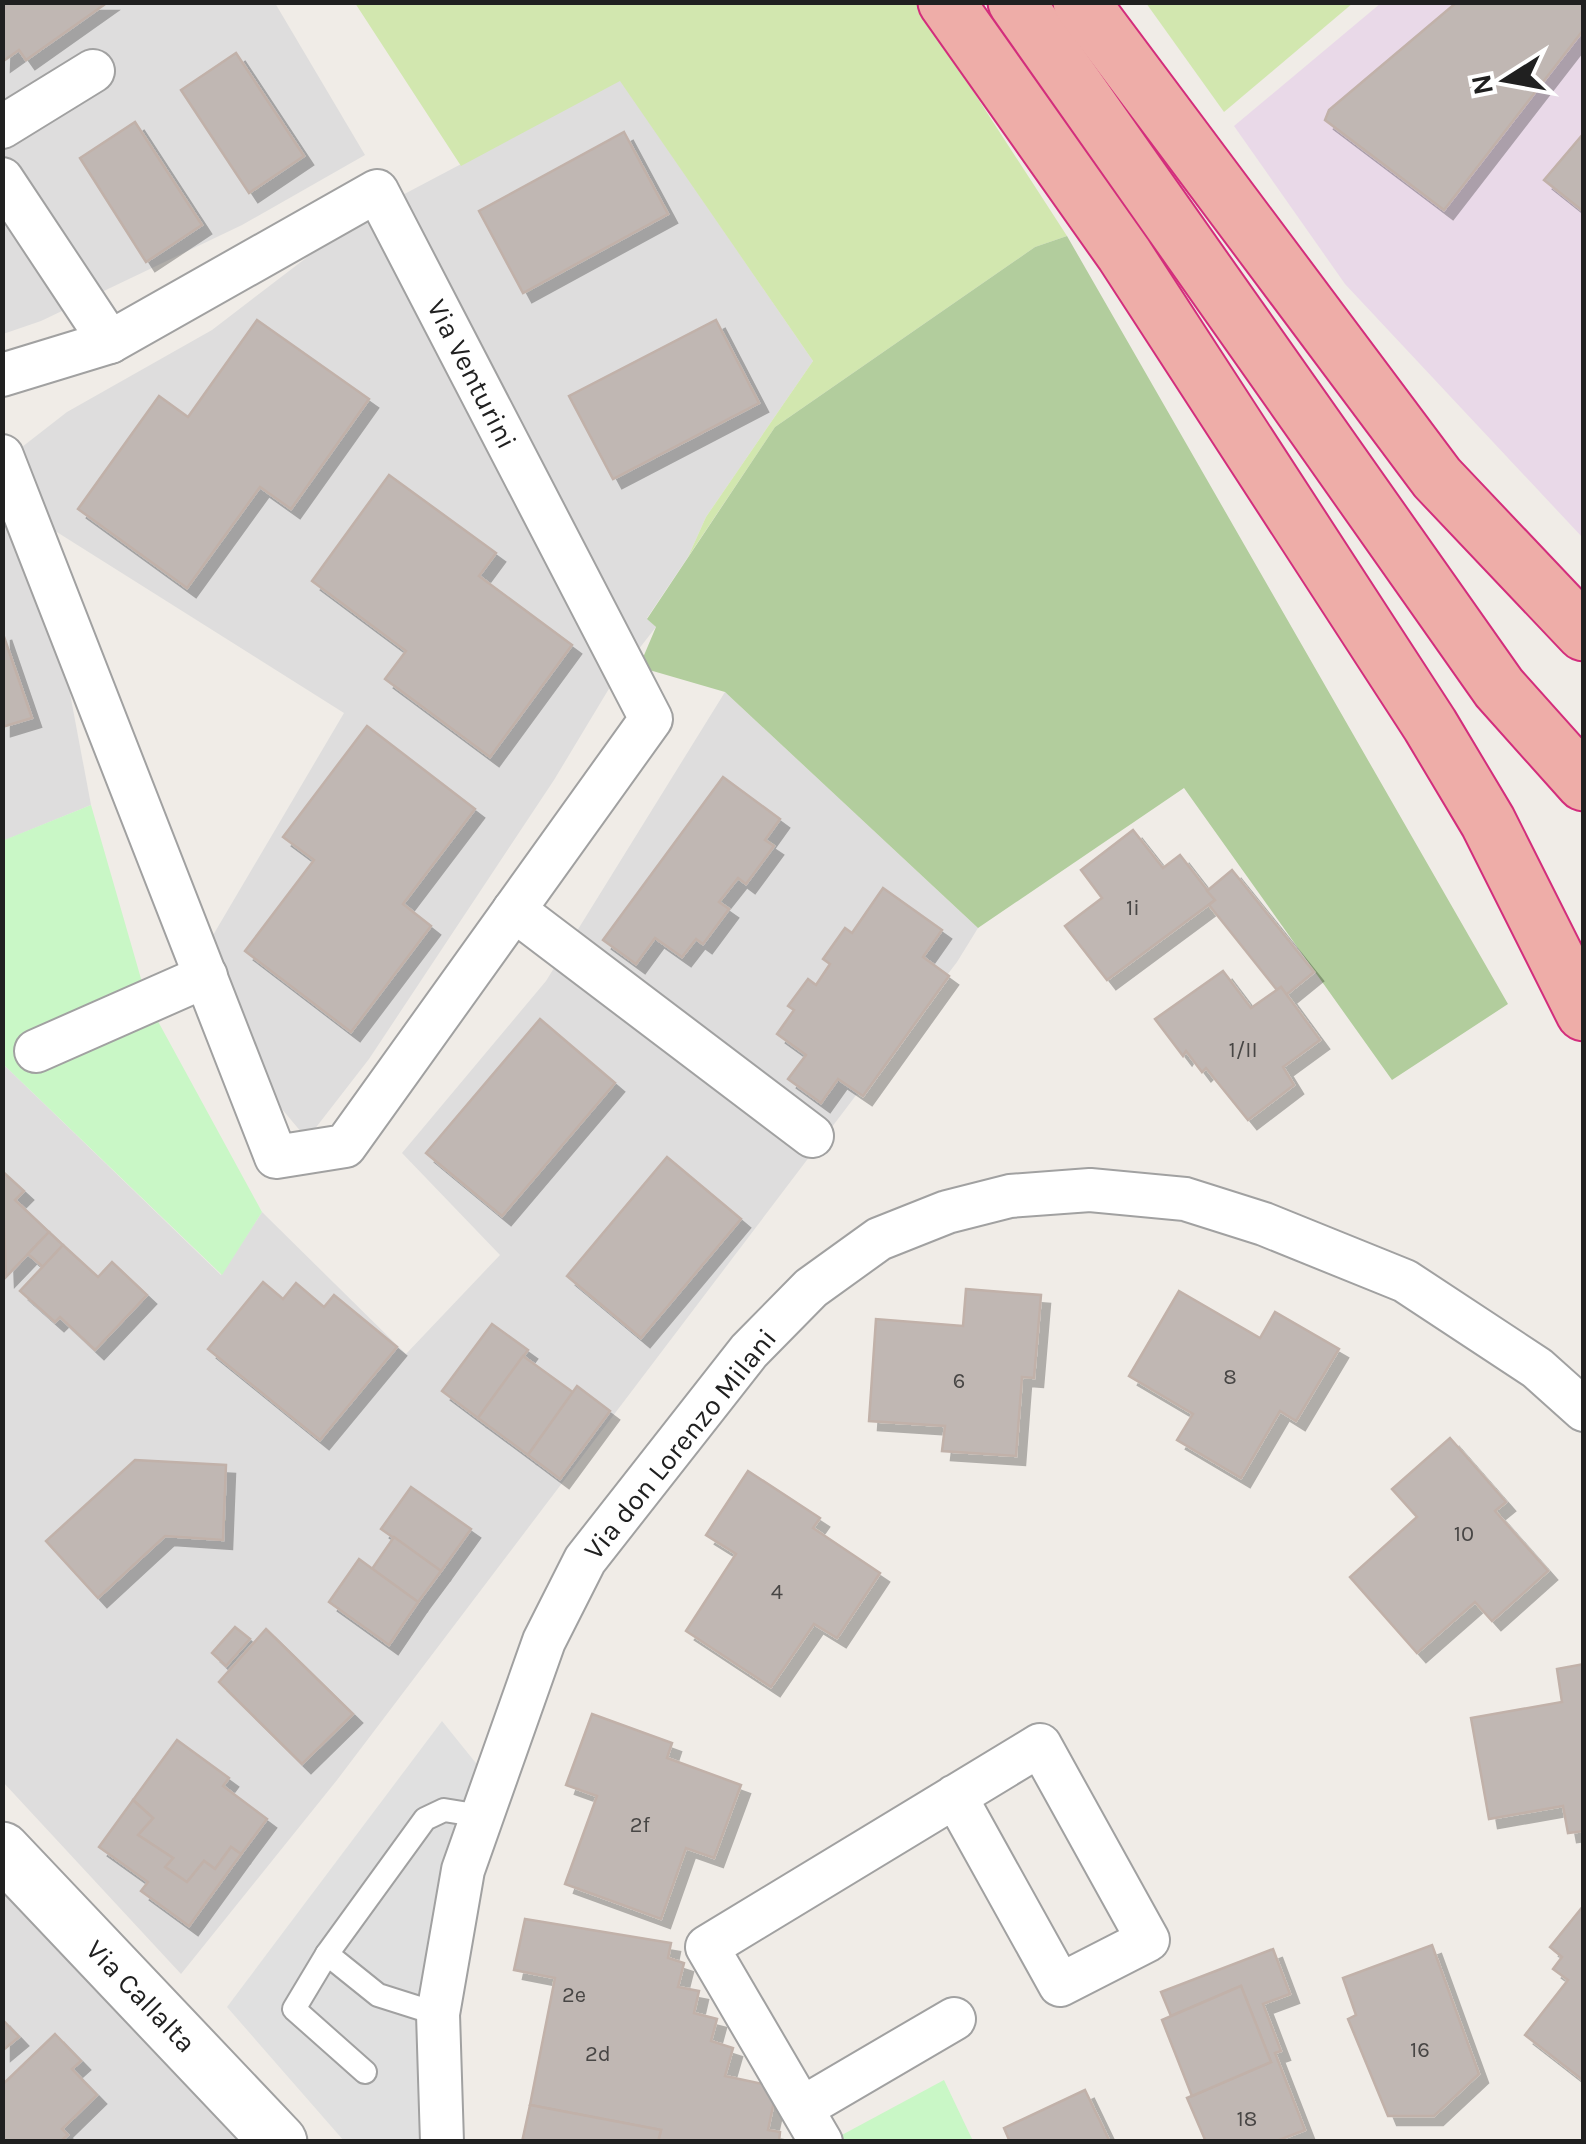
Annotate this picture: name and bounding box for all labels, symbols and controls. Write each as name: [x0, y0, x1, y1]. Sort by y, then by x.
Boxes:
north arrow: [1456, 30, 1556, 130]
text: N: [1464, 72, 1500, 98]
street label: Via Venturini: [420, 294, 524, 454]
house number: 1i: [1126, 895, 1140, 921]
house number: 1/II: [1228, 1037, 1258, 1063]
street label: Via don Lorenzo Milani: [577, 1322, 783, 1566]
house number: 8: [1223, 1364, 1237, 1390]
house number: 6: [953, 1368, 965, 1394]
house number: 10: [1454, 1521, 1474, 1547]
house number: 4: [771, 1579, 783, 1605]
house number: 2f: [630, 1812, 651, 1838]
street label: Via Callalta: [79, 1933, 203, 2059]
house number: 2e: [562, 1982, 586, 2008]
house number: 16: [1410, 2037, 1430, 2063]
house number: 2d: [585, 2041, 611, 2067]
house number: 18: [1237, 2106, 1257, 2132]

